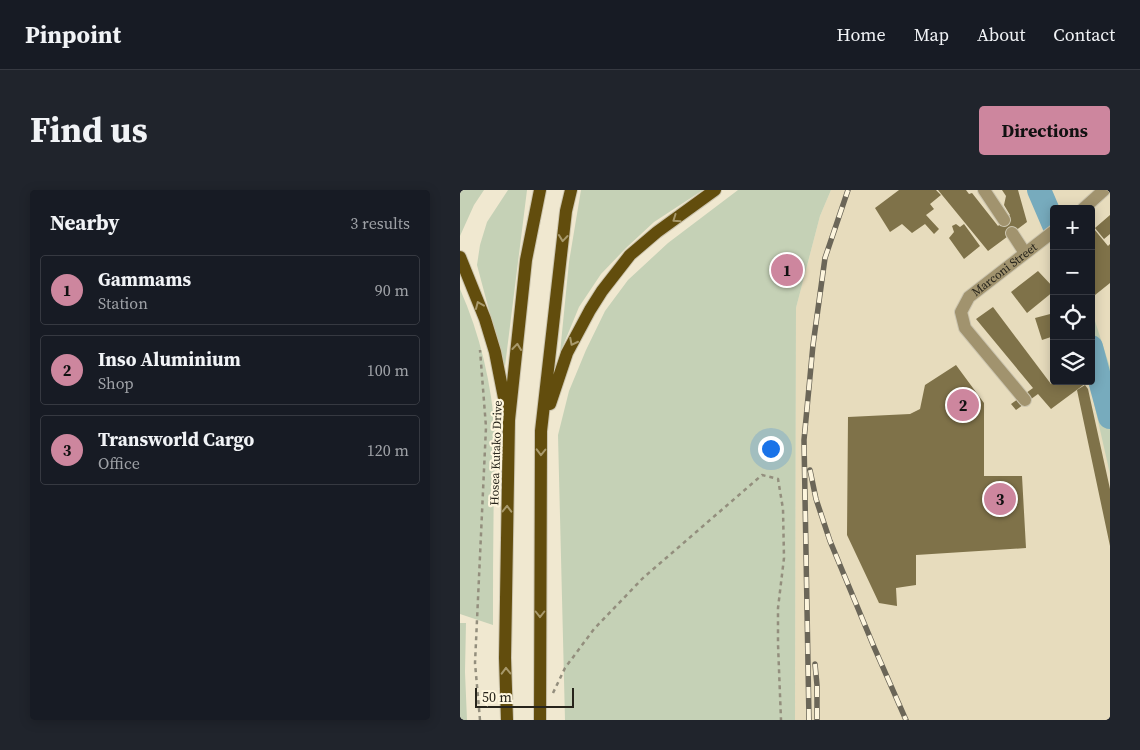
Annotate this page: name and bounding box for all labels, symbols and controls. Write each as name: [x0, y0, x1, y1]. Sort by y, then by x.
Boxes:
text: Pinpoint: [25, 18, 121, 51]
text: Home: [837, 22, 886, 47]
text: Map: [914, 22, 949, 47]
text: About: [977, 22, 1025, 47]
text: Contact: [1053, 22, 1115, 47]
text: Find us: [30, 106, 148, 154]
button: Directions: [979, 106, 1110, 155]
map controls: [1050, 205, 1095, 385]
button: +: [1050, 205, 1095, 250]
text: Nearby: [50, 208, 120, 237]
text: 3 results: [350, 212, 410, 234]
one-way arrow: [672, 213, 681, 222]
one-way arrow: [558, 234, 569, 242]
street label: Marconi Street: [968, 239, 1040, 300]
button: −: [1050, 250, 1095, 295]
pin: 1: [771, 251, 803, 289]
text: Gammams: [98, 266, 191, 292]
text: 1: [63, 279, 71, 301]
text: 90 m: [375, 279, 409, 301]
text: Station: [98, 292, 148, 314]
button: locate: [1050, 295, 1095, 340]
one-way arrow: [474, 301, 485, 310]
one-way arrow: [569, 337, 579, 346]
button: layers: [1050, 340, 1095, 385]
one-way arrow: [511, 342, 522, 350]
text: Inso Aluminium: [98, 346, 241, 372]
text: 2: [63, 359, 71, 381]
text: 100 m: [367, 359, 409, 381]
text: Shop: [98, 372, 134, 394]
pin: 2: [947, 386, 979, 424]
street label: Hosea Kutako Drive: [486, 400, 506, 506]
text: Transworld Cargo: [98, 426, 254, 452]
your location: [758, 436, 784, 462]
text: 3: [63, 439, 71, 461]
text: 120 m: [367, 439, 409, 461]
one-way arrow: [536, 448, 546, 456]
text: Office: [98, 452, 140, 474]
pin: 3: [984, 480, 1016, 518]
one-way arrow: [502, 505, 513, 513]
one-way arrow: [535, 611, 545, 619]
one-way arrow: [501, 667, 511, 675]
scale bar: [475, 685, 574, 708]
text: 50 m: [482, 687, 512, 707]

